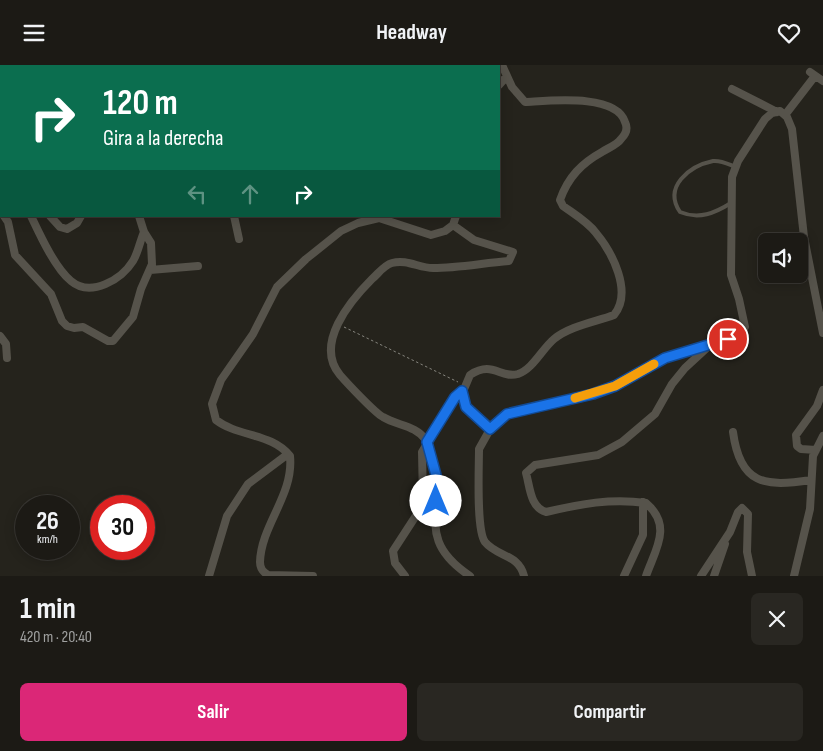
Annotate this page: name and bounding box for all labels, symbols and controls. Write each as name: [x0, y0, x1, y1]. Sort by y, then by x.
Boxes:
icon: menu: [20, 19, 48, 47]
text: Headway: [376, 19, 447, 46]
icon: heart: [775, 19, 803, 47]
text: 120 m: [103, 82, 178, 125]
icon: right: [20, 85, 85, 150]
text: Gira a la derecha: [103, 125, 224, 152]
icon: left: [183, 180, 211, 208]
icon: ahead: [236, 180, 264, 208]
icon: right: [289, 180, 317, 208]
map controls: [758, 233, 808, 283]
button: sound: [758, 233, 808, 283]
pin: [707, 318, 749, 360]
icon: arrive: [714, 325, 742, 353]
position arrow: [409, 474, 461, 526]
speed limit sign: 30: [90, 495, 155, 560]
text: 26: [36, 506, 59, 537]
text: km/h: [37, 532, 58, 547]
text: 1 min: [20, 591, 76, 627]
button: close: [751, 593, 803, 645]
text: 420 m · 20:40: [20, 628, 92, 647]
button: Salir: [20, 683, 407, 741]
button: Compartir: [417, 683, 803, 741]

